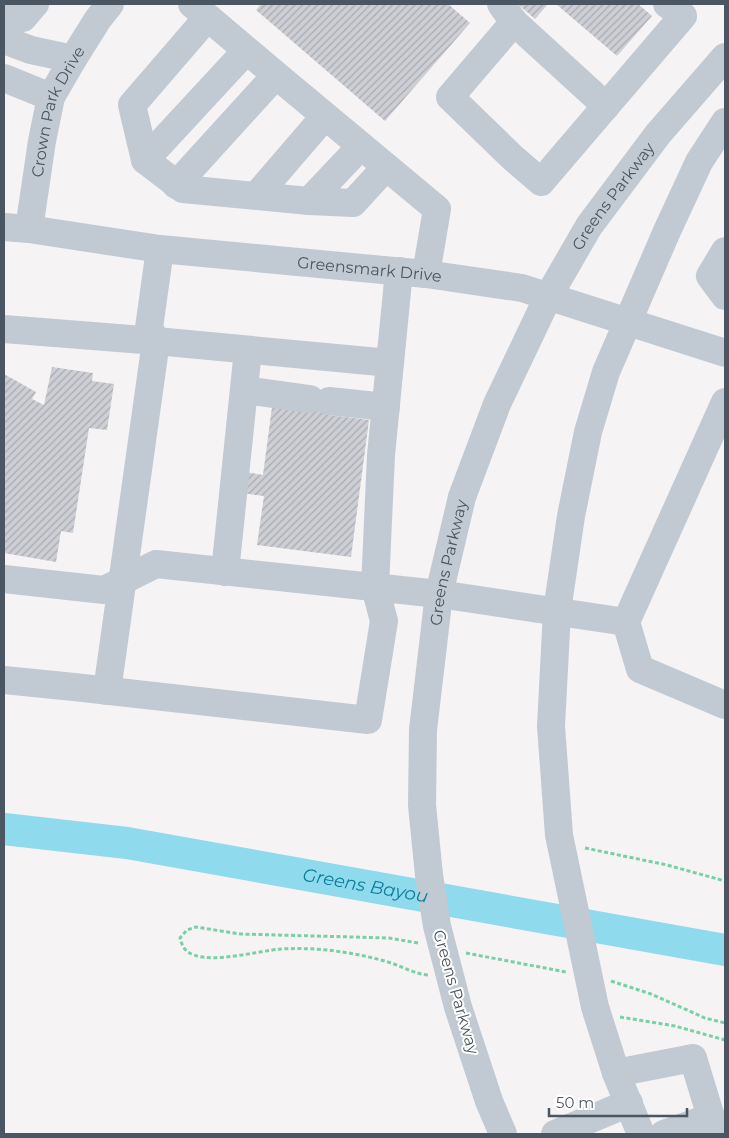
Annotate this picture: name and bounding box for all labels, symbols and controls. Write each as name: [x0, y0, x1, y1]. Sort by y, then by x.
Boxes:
street label: Crown Park Drive: [27, 42, 88, 179]
street label: Greens Parkway: [568, 138, 658, 253]
street label: Greensmark Drive: [296, 252, 443, 286]
street label: Greens Parkway: [426, 497, 471, 627]
water label: Greens Bayou: [301, 864, 430, 908]
street label: Greens Parkway: [429, 928, 483, 1057]
scale bar: [549, 1086, 686, 1118]
text: 50 m: [556, 1093, 594, 1112]

